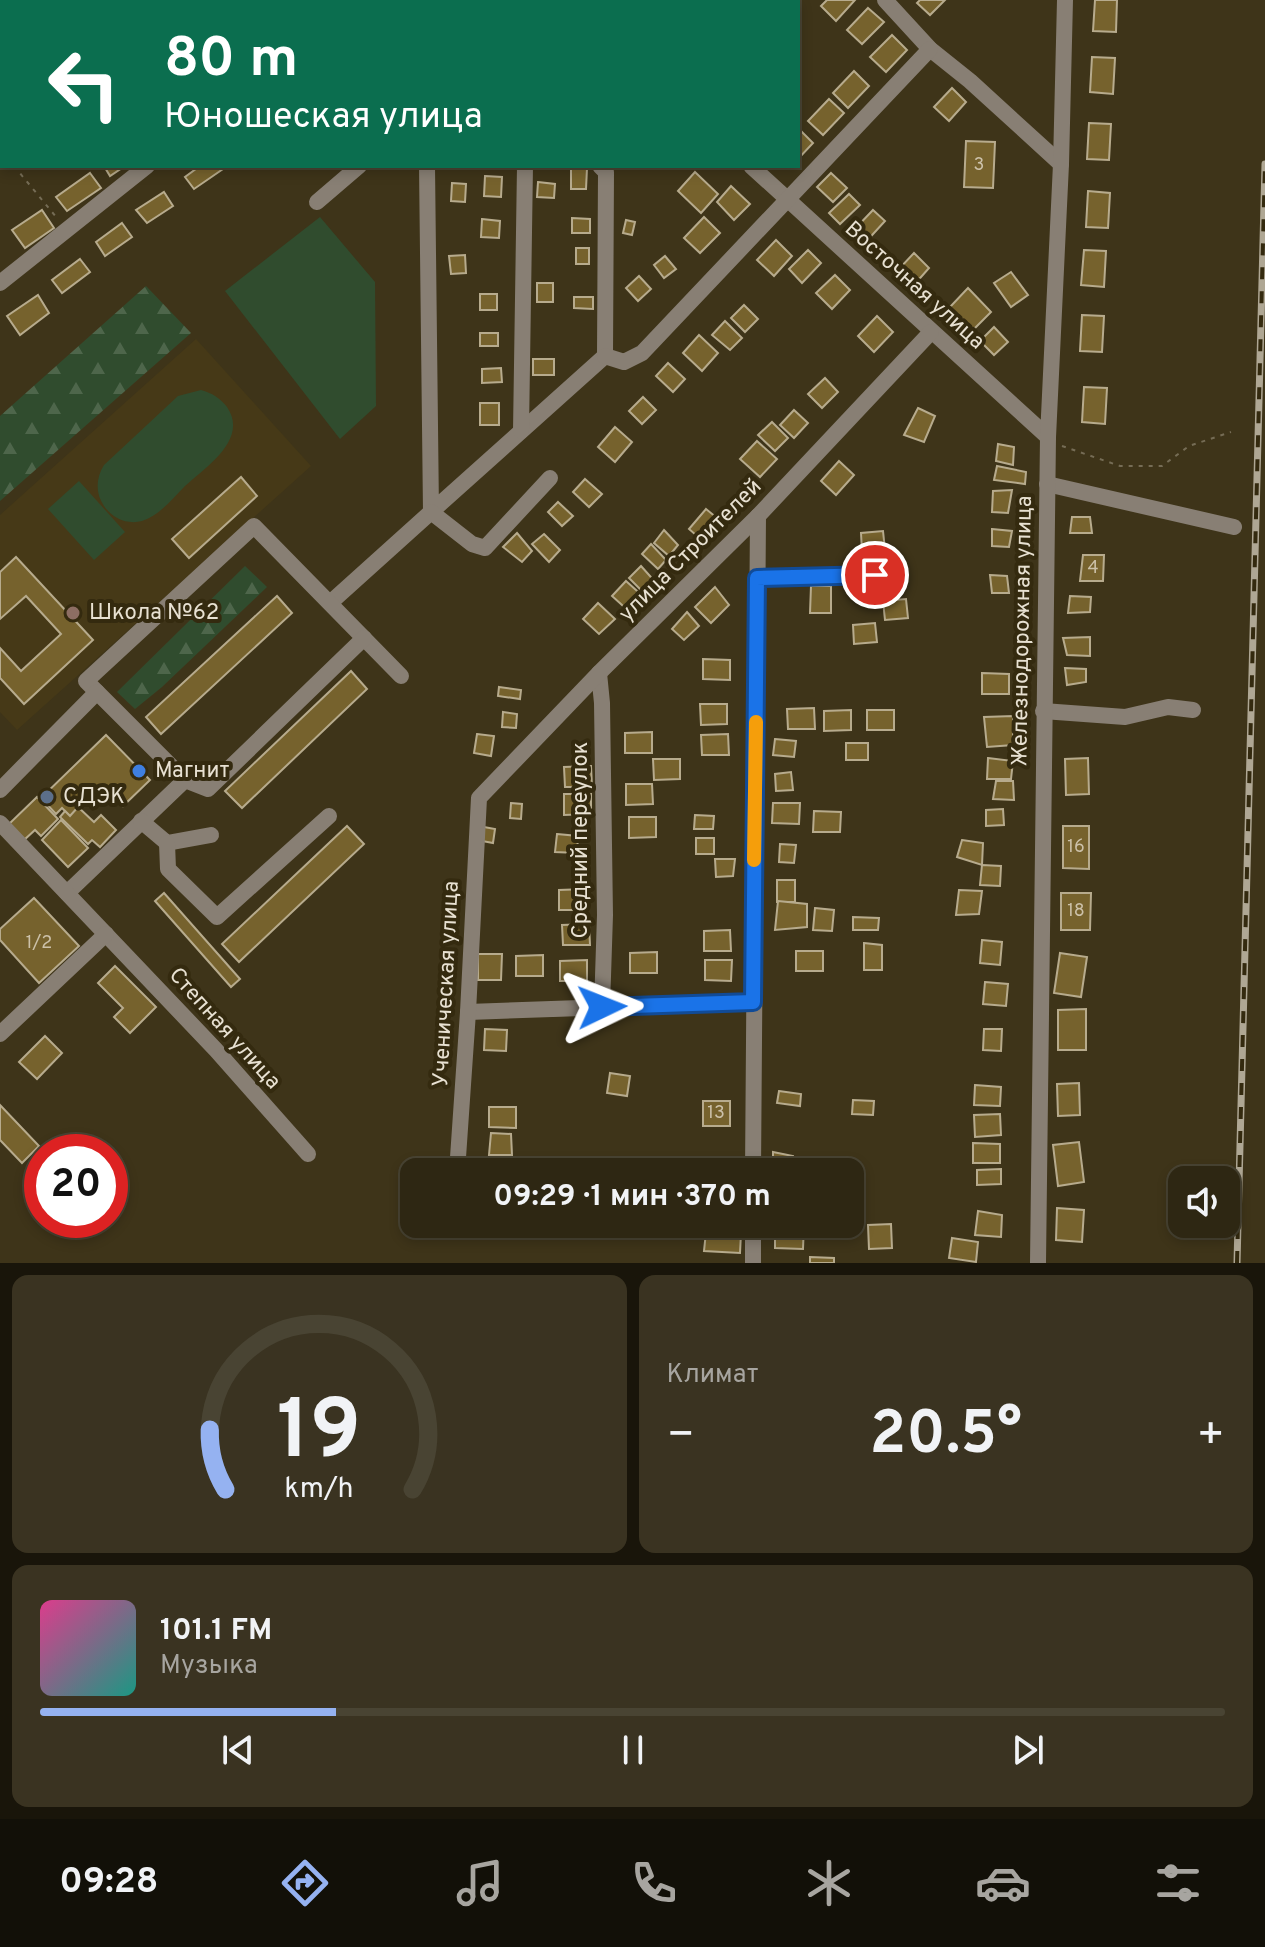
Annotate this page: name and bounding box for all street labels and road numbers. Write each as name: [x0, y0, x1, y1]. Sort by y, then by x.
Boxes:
street label: Восточная улица: [838, 216, 990, 356]
street label: улица Строителей: [614, 474, 768, 628]
street label: Железнодорожная улица: [1007, 495, 1039, 767]
street label: Средний переулок: [568, 742, 595, 938]
street label: Ученическая улица: [428, 880, 466, 1088]
street label: Степная улица: [162, 963, 286, 1095]

